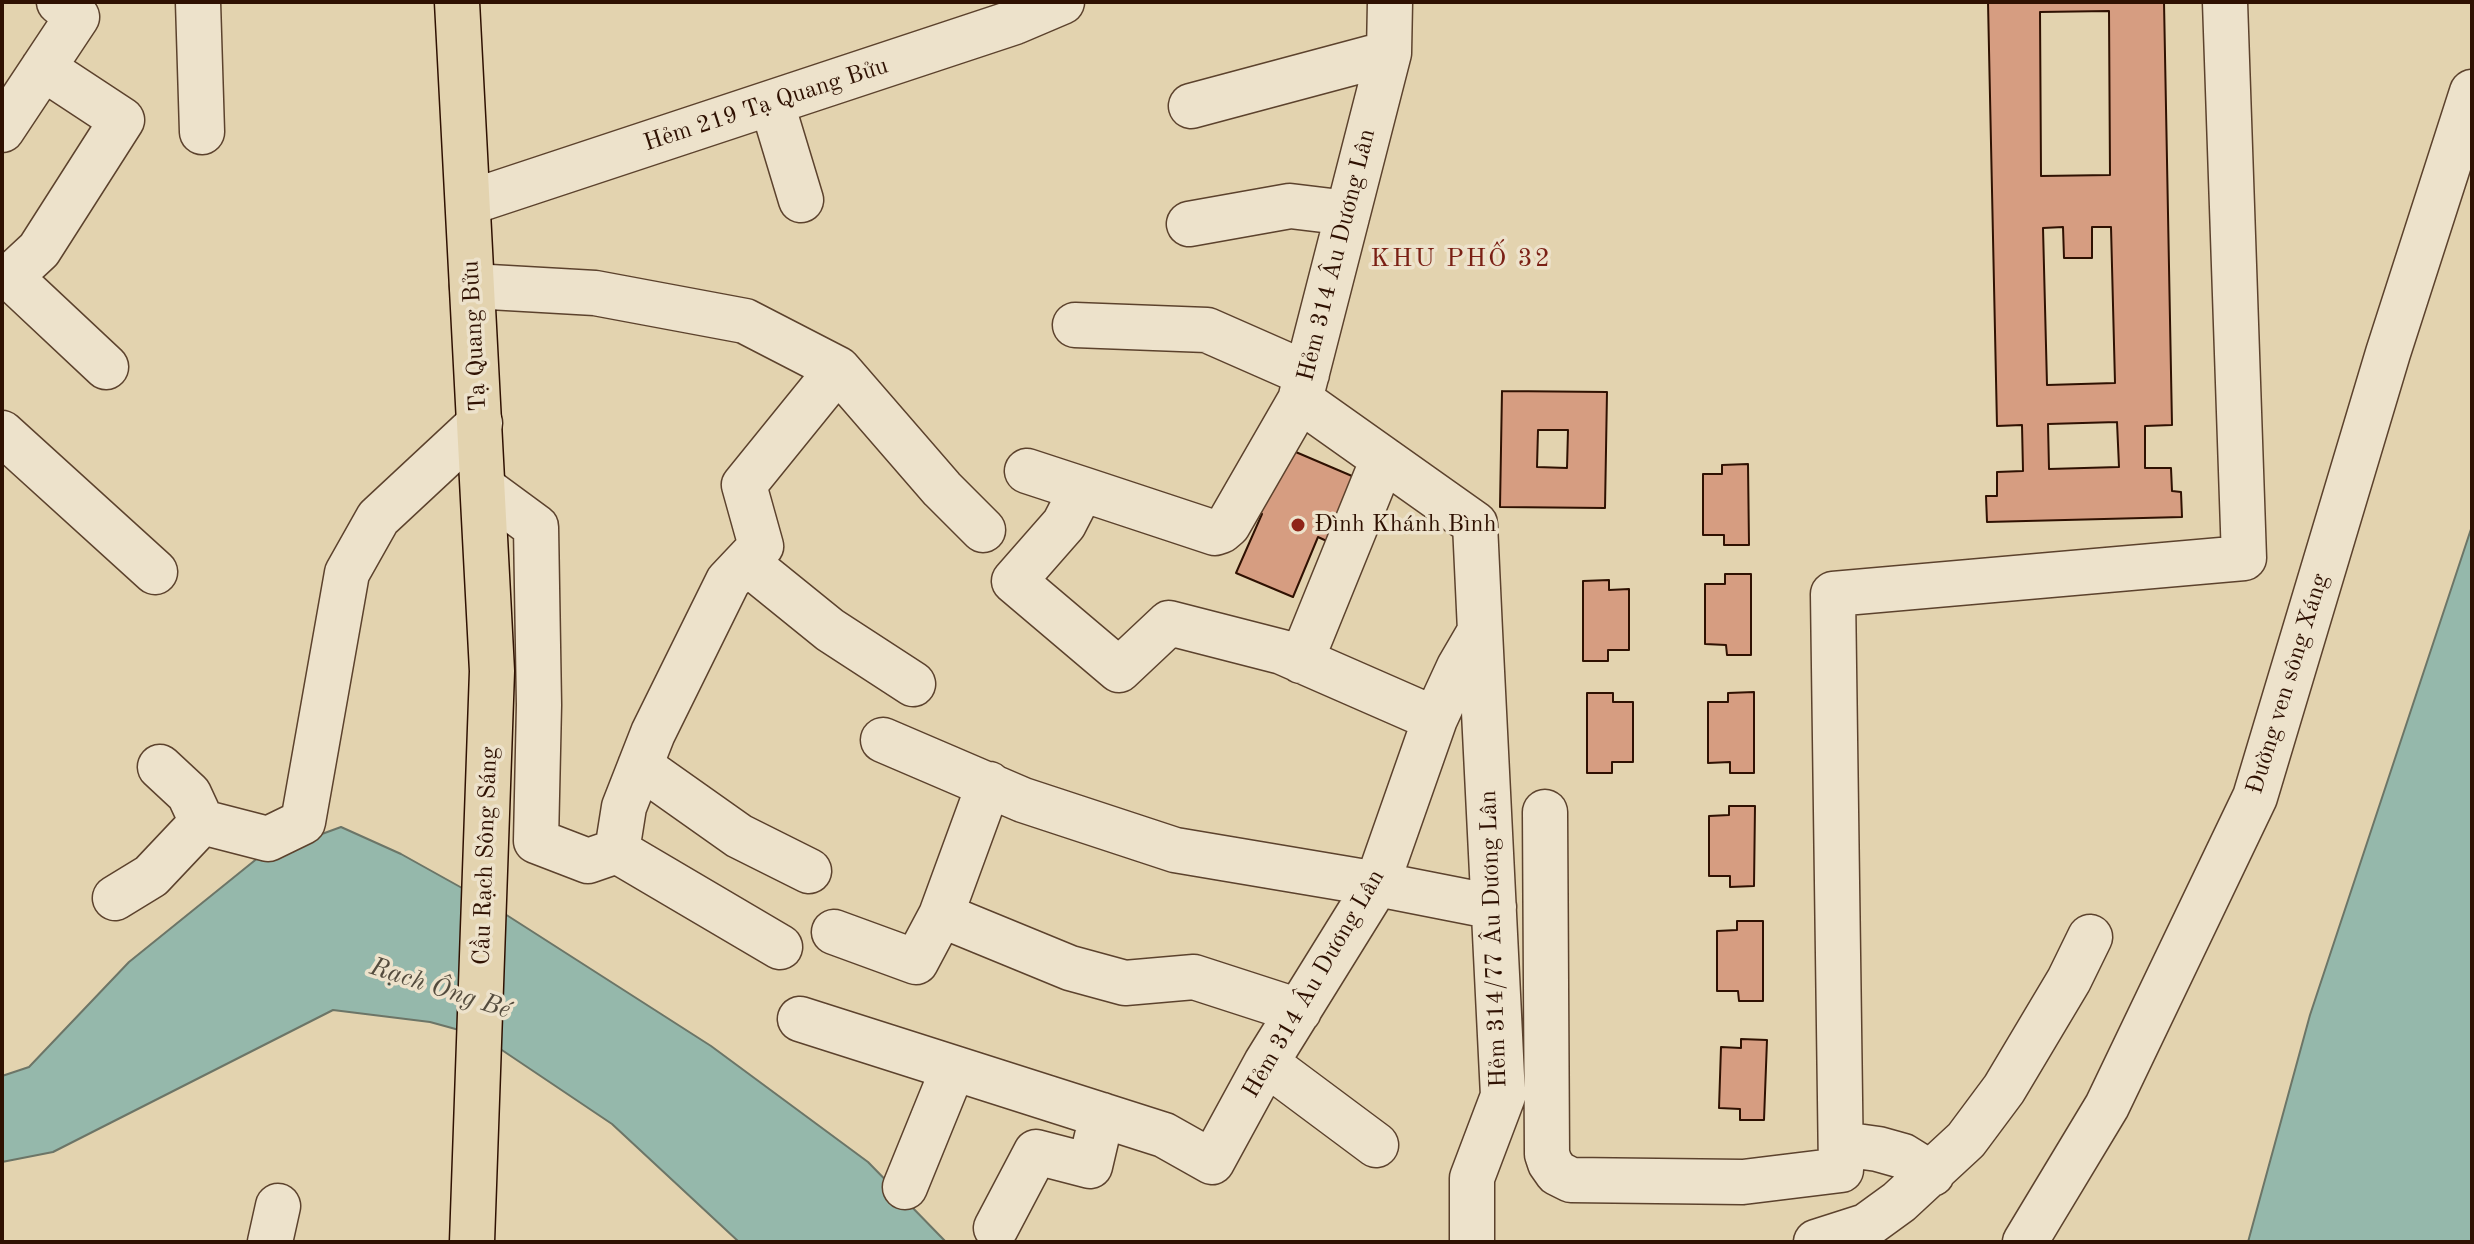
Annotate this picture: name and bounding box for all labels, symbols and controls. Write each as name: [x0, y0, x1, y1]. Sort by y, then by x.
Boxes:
street label: Hẻm 219 Tạ Quang Bửu: [640, 52, 892, 158]
street label: Hẻm 314 Âu Dương Lân: [1292, 126, 1382, 384]
district label: KHU PHỐ 32: [1370, 243, 1552, 275]
street label: Tạ Quang Bửu: [457, 260, 493, 412]
place label: Đình Khánh Bình: [1314, 511, 1496, 539]
marker: Đình Khánh Bình: [1289, 516, 1307, 534]
street label: Đường ven sông Xáng: [2241, 570, 2335, 798]
street label: Cầu Rạch Sông Sáng: [468, 746, 504, 966]
street label: Hẻm 314/77 Âu Dương Lân: [1474, 790, 1514, 1088]
street label: Hẻm 314 Âu Dương Lân: [1237, 865, 1391, 1103]
water label: Rạch Ông Bé: [366, 952, 514, 1026]

